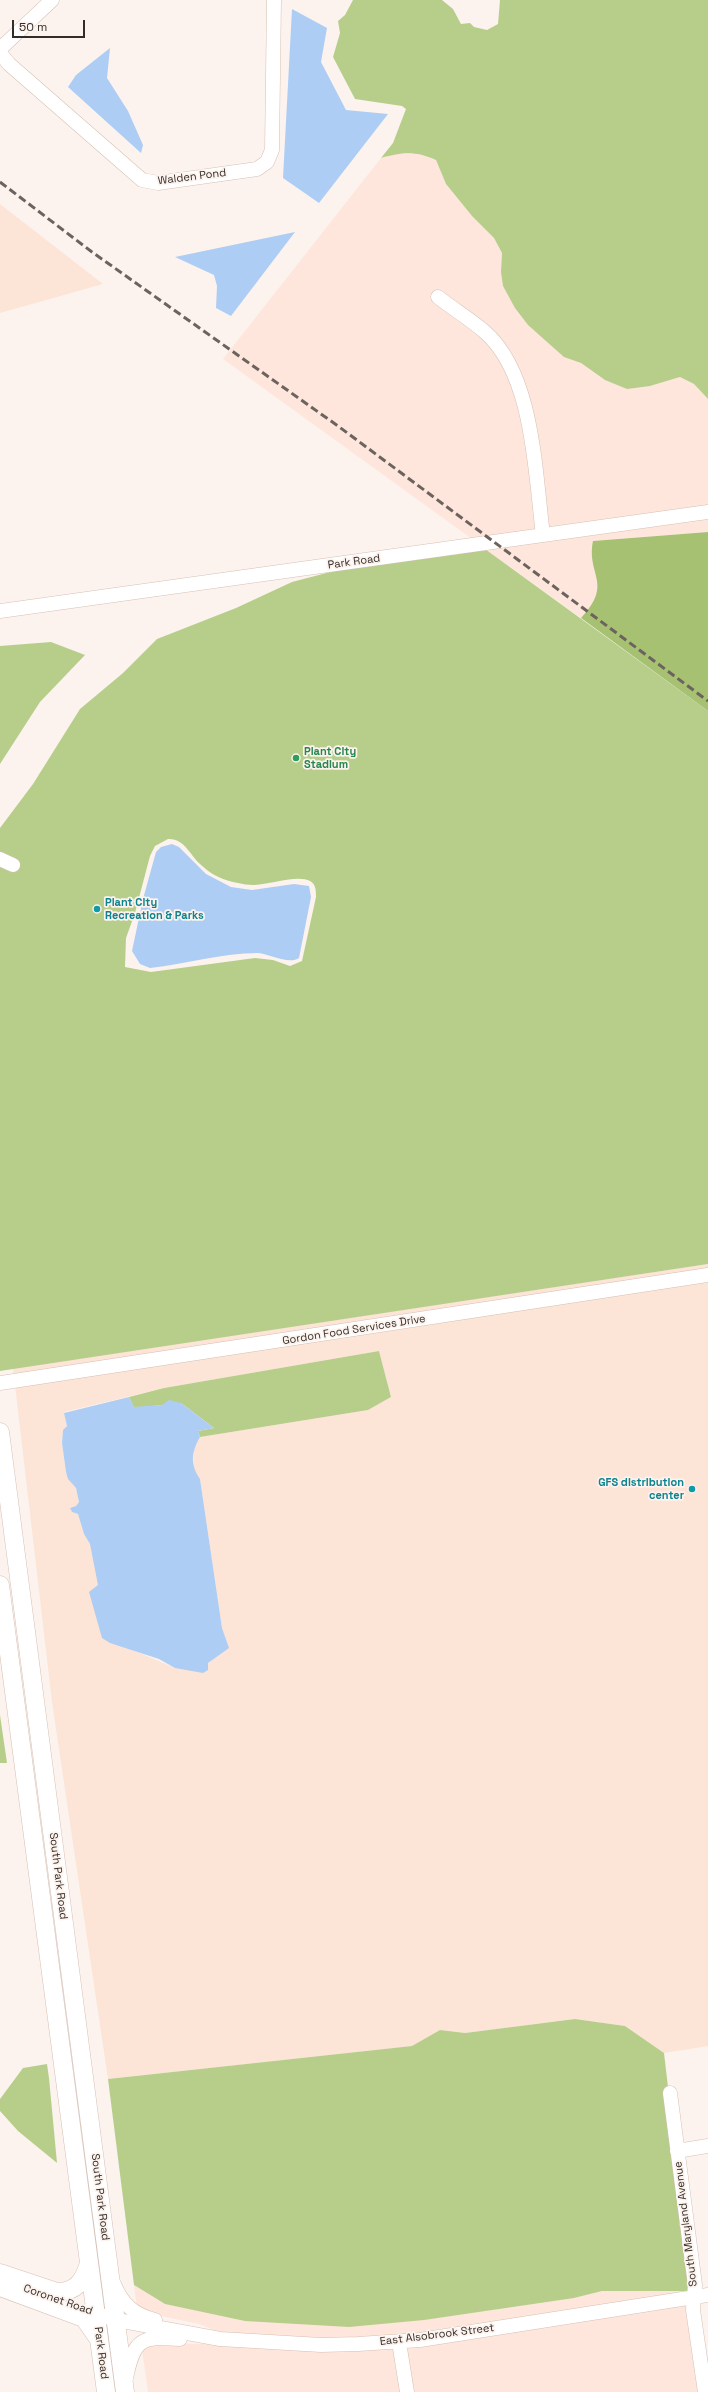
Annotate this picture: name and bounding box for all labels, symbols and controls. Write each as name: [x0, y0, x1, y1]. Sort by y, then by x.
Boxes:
scale bar: [14, 12, 87, 38]
text: 50 m: [19, 19, 47, 35]
street label: Walden Pond: [157, 166, 227, 188]
street label: Park Road: [327, 552, 381, 572]
place label: Plant City Stadium: [304, 745, 356, 771]
marker: Plant City Stadium: [291, 753, 301, 763]
place label: Plant City Recreation & Parks: [105, 896, 204, 922]
marker: Plant City Recreation & Parks: [92, 904, 102, 914]
street label: Gordon Food Services Drive: [281, 1312, 427, 1348]
place label: GFS distribution center: [598, 1476, 684, 1502]
marker: GFS distribution center: [687, 1484, 697, 1494]
street label: South Park Road: [46, 1832, 70, 1920]
street label: South Park Road: [88, 2153, 112, 2241]
street label: South Maryland Avenue: [672, 2161, 700, 2287]
street label: Coronet Road: [22, 2282, 94, 2318]
street label: East Alsobrook Street: [379, 2321, 495, 2349]
street label: Park Road: [91, 2326, 111, 2380]

